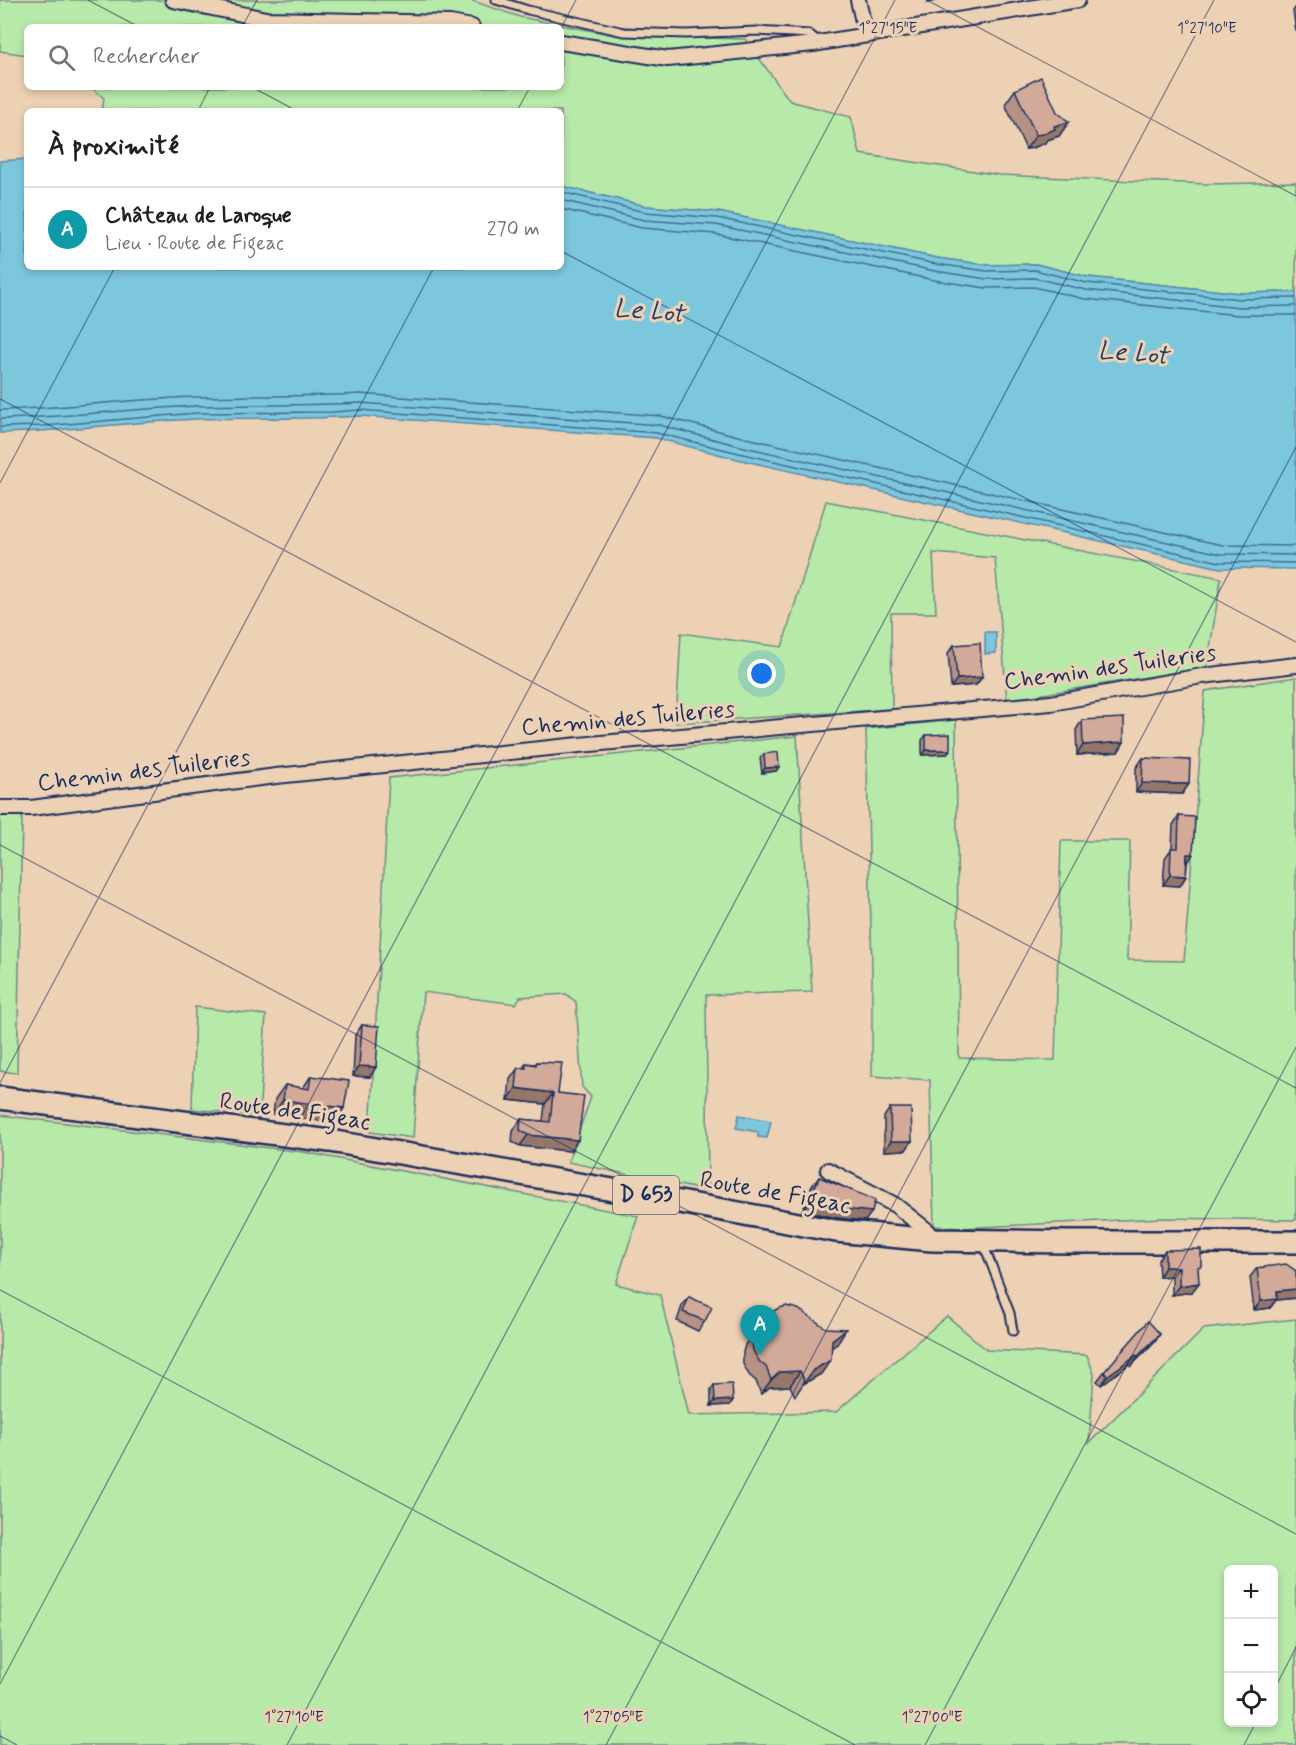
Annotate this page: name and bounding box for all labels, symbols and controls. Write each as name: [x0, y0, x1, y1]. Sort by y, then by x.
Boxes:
text: 1°27'15"E: [859, 19, 918, 39]
text: 1°27'10"E: [1177, 19, 1237, 39]
search box: [24, 24, 564, 90]
icon: search: [45, 41, 78, 74]
text: Rechercher: [93, 43, 200, 71]
text: À proximité: [48, 130, 179, 164]
text: Château de Laroque: [105, 202, 292, 230]
text: A: [61, 216, 74, 243]
text: 270 m: [487, 216, 540, 243]
text: Lieu · Route de Figeac: [105, 230, 284, 257]
water label: Le Lot: [612, 292, 688, 332]
water label: Le Lot: [1096, 334, 1172, 374]
street label: Chemin des Tuileries: [1002, 638, 1219, 698]
your location: [747, 659, 776, 688]
street label: Chemin des Tuileries: [520, 694, 736, 744]
street label: Chemin des Tuileries: [36, 743, 253, 799]
street label: Route de Figeac: [217, 1086, 372, 1141]
street label: Route de Figeac: [697, 1165, 853, 1224]
road number: D 653: [613, 1176, 679, 1214]
pin: A: [740, 1306, 780, 1355]
map controls: [1224, 1565, 1278, 1727]
button: +: [1224, 1565, 1278, 1619]
button: −: [1224, 1619, 1278, 1673]
button: locate: [1224, 1673, 1278, 1727]
text: 1°27'10"E: [264, 1708, 324, 1728]
text: 1°27'05"E: [583, 1708, 643, 1728]
text: 1°27'00"E: [901, 1708, 963, 1728]

